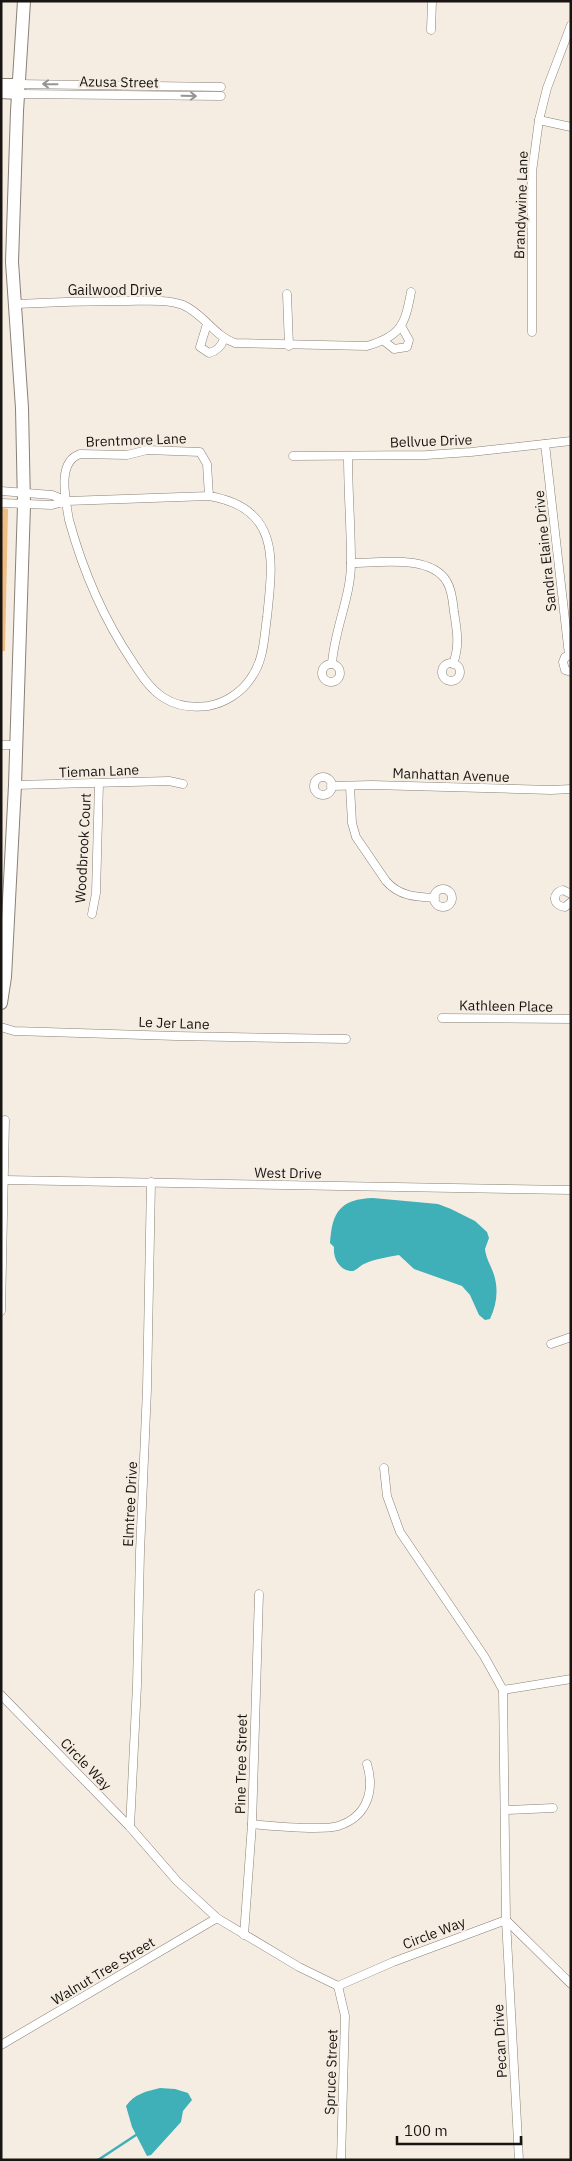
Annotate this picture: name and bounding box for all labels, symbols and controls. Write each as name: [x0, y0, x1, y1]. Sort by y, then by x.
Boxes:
street label: Azusa Street: [79, 72, 159, 92]
one-way arrow: [42, 80, 58, 89]
one-way arrow: [180, 91, 197, 101]
street label: Brandywine Lane: [510, 150, 532, 259]
street label: Gailwood Drive: [68, 281, 163, 299]
street label: Brentmore Lane: [85, 429, 187, 451]
street label: Bellvue Drive: [389, 431, 473, 451]
street label: Sandra Elaine Drive: [530, 489, 560, 613]
street label: Tieman Lane: [59, 761, 140, 781]
street label: Manhattan Avenue: [392, 764, 510, 786]
street label: Woodbrook Court: [71, 792, 95, 904]
street label: Kathleen Place: [459, 996, 553, 1016]
street label: Le Jer Lane: [138, 1013, 210, 1033]
street label: West Drive: [254, 1163, 322, 1183]
street label: Elmtree Drive: [119, 1461, 141, 1547]
street label: Pine Tree Street: [231, 1714, 251, 1814]
street label: Circle Way: [57, 1734, 115, 1794]
street label: Circle Way: [400, 1913, 468, 1953]
street label: Walnut Tree Street: [48, 1933, 158, 2009]
street label: Pecan Drive: [489, 2003, 511, 2079]
street label: Spruce Street: [321, 2029, 341, 2115]
scale bar: [397, 2114, 521, 2146]
text: 100 m: [404, 2121, 448, 2140]

